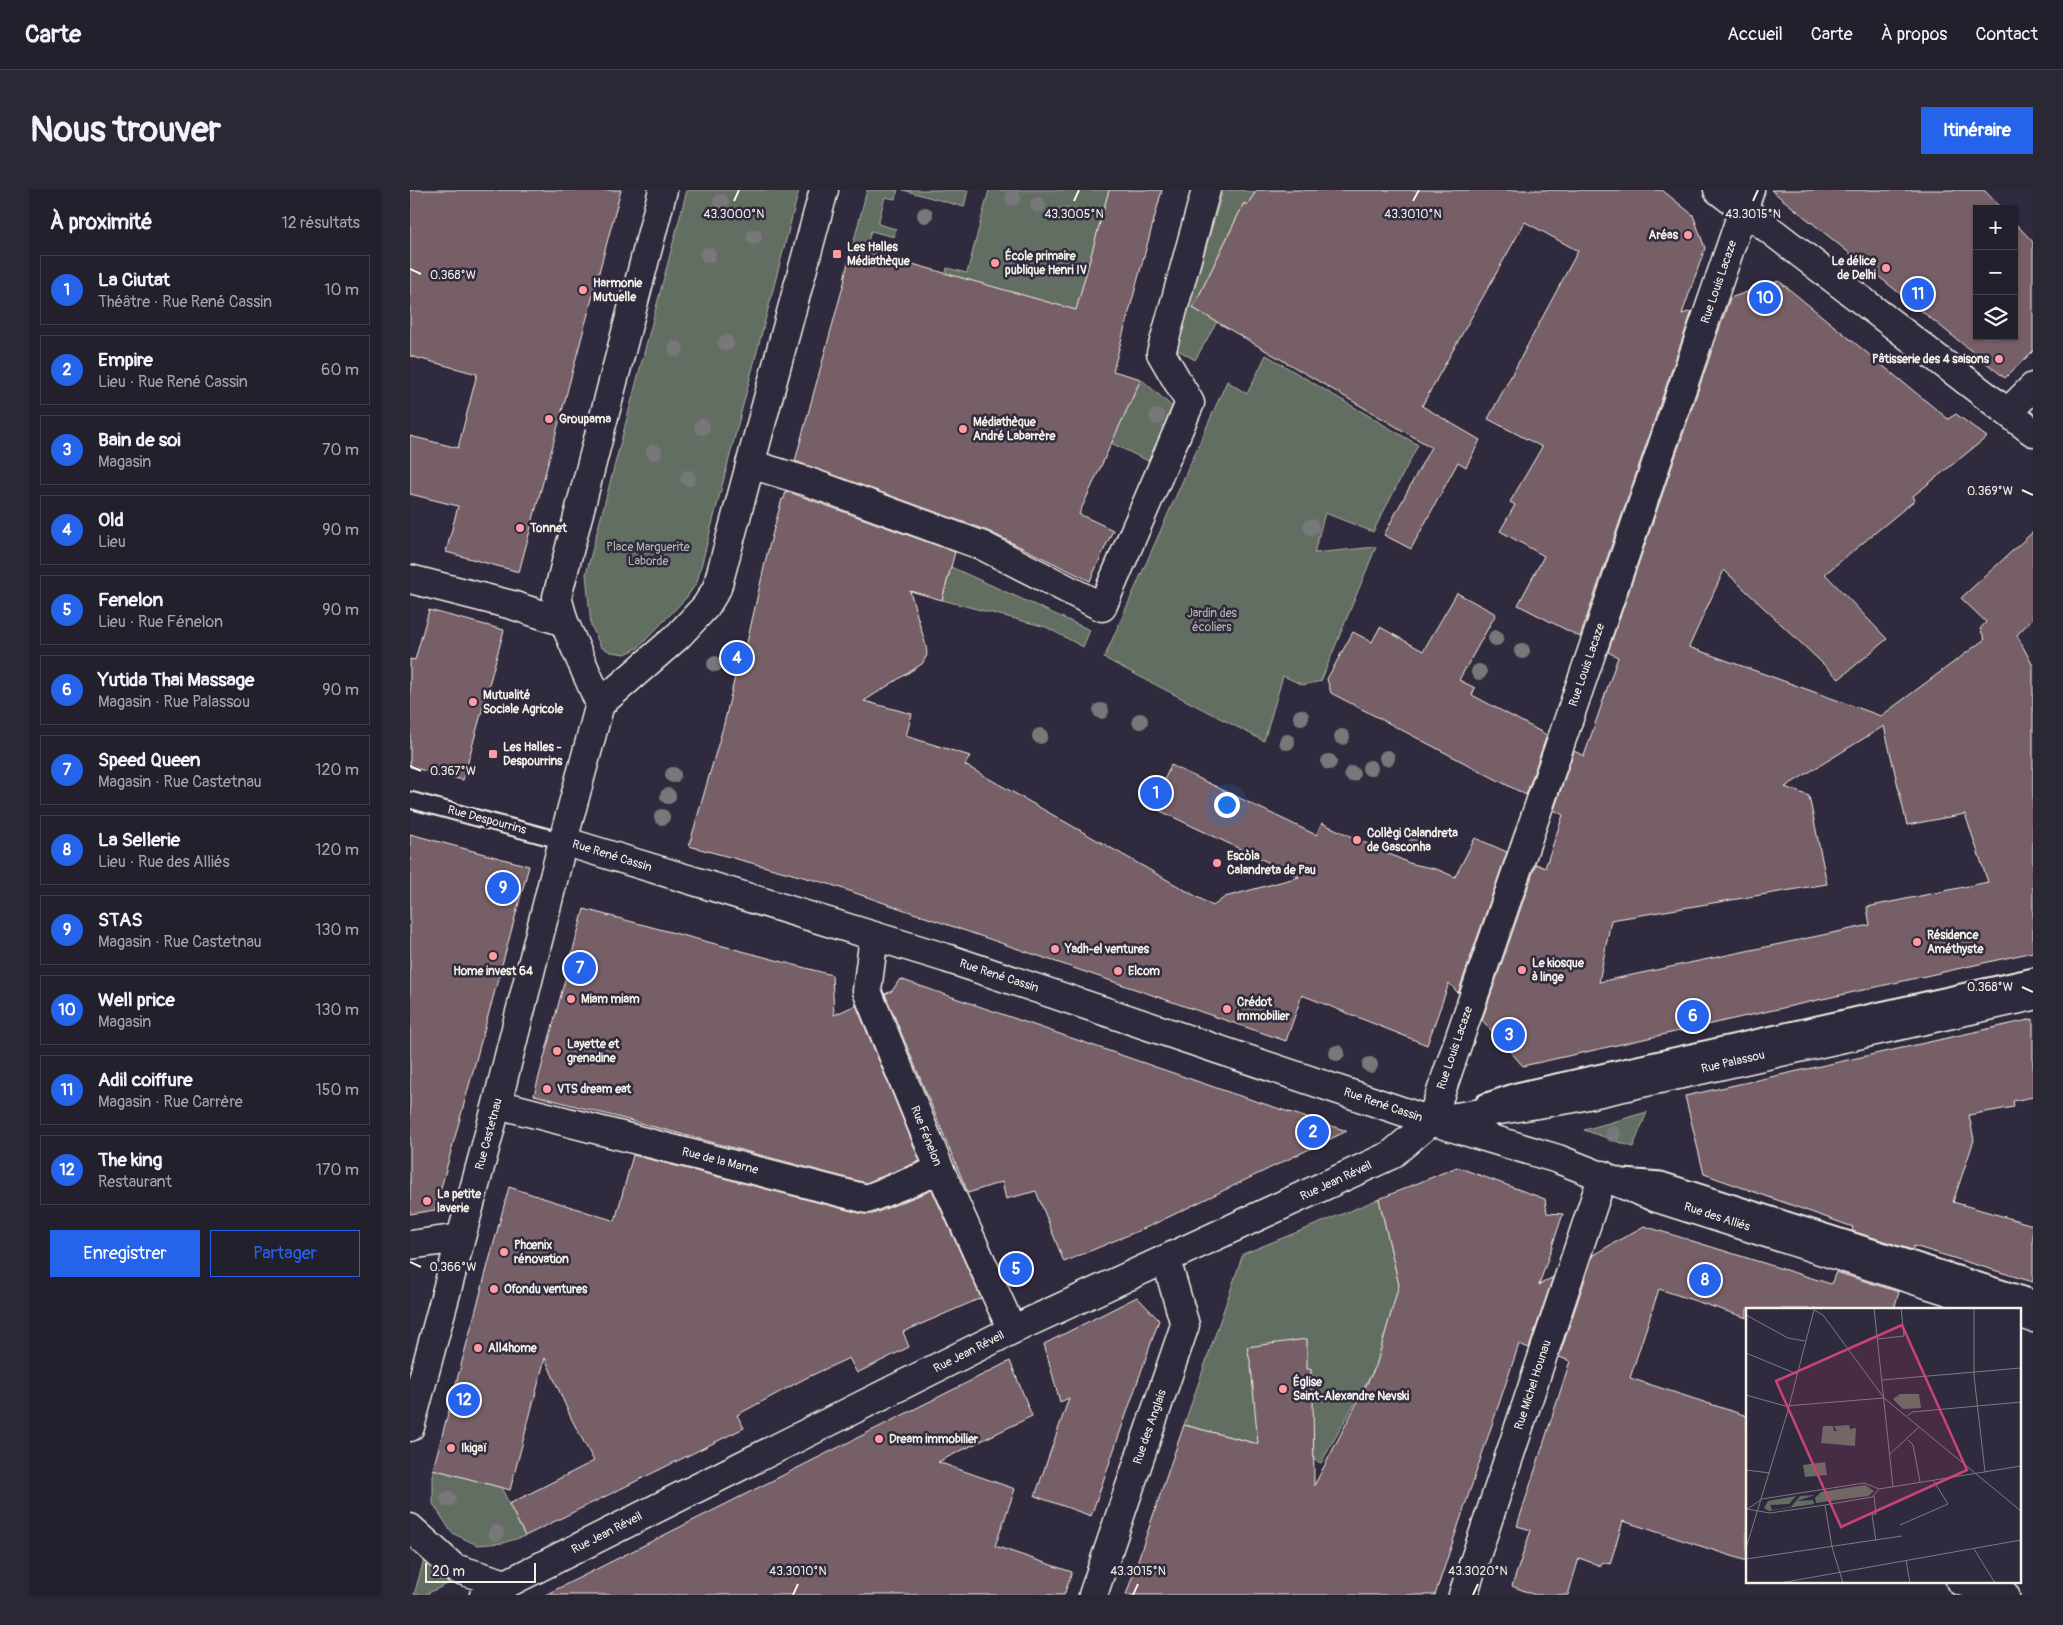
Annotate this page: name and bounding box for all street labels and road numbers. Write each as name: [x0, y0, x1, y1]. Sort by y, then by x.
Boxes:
street label: Rue Louis Lacaze: [1698, 238, 1740, 326]
street label: Rue Louis Lacaze: [1566, 621, 1608, 709]
street label: Rue Despourrins: [446, 802, 529, 838]
street label: Rue René Cassin: [570, 837, 654, 875]
street label: Rue René Cassin: [957, 956, 1041, 996]
street label: Rue Louis Lacaze: [1434, 1004, 1476, 1092]
street label: Rue Palassou: [1700, 1047, 1766, 1077]
street label: Rue René Cassin: [1342, 1084, 1425, 1126]
street label: Rue Castetnau: [472, 1097, 506, 1171]
street label: Rue Fénelon: [907, 1104, 945, 1169]
street label: Rue de la Marne: [680, 1144, 760, 1178]
street label: Rue Jean Réveil: [1298, 1158, 1374, 1204]
street label: Rue des Alliés: [1682, 1199, 1753, 1235]
street label: Rue Jean Réveil: [931, 1328, 1007, 1376]
street label: Rue Michel Hounau: [1511, 1338, 1555, 1432]
street label: Rue des Anglais: [1130, 1387, 1170, 1466]
street label: Rue Jean Réveil: [569, 1509, 645, 1557]

